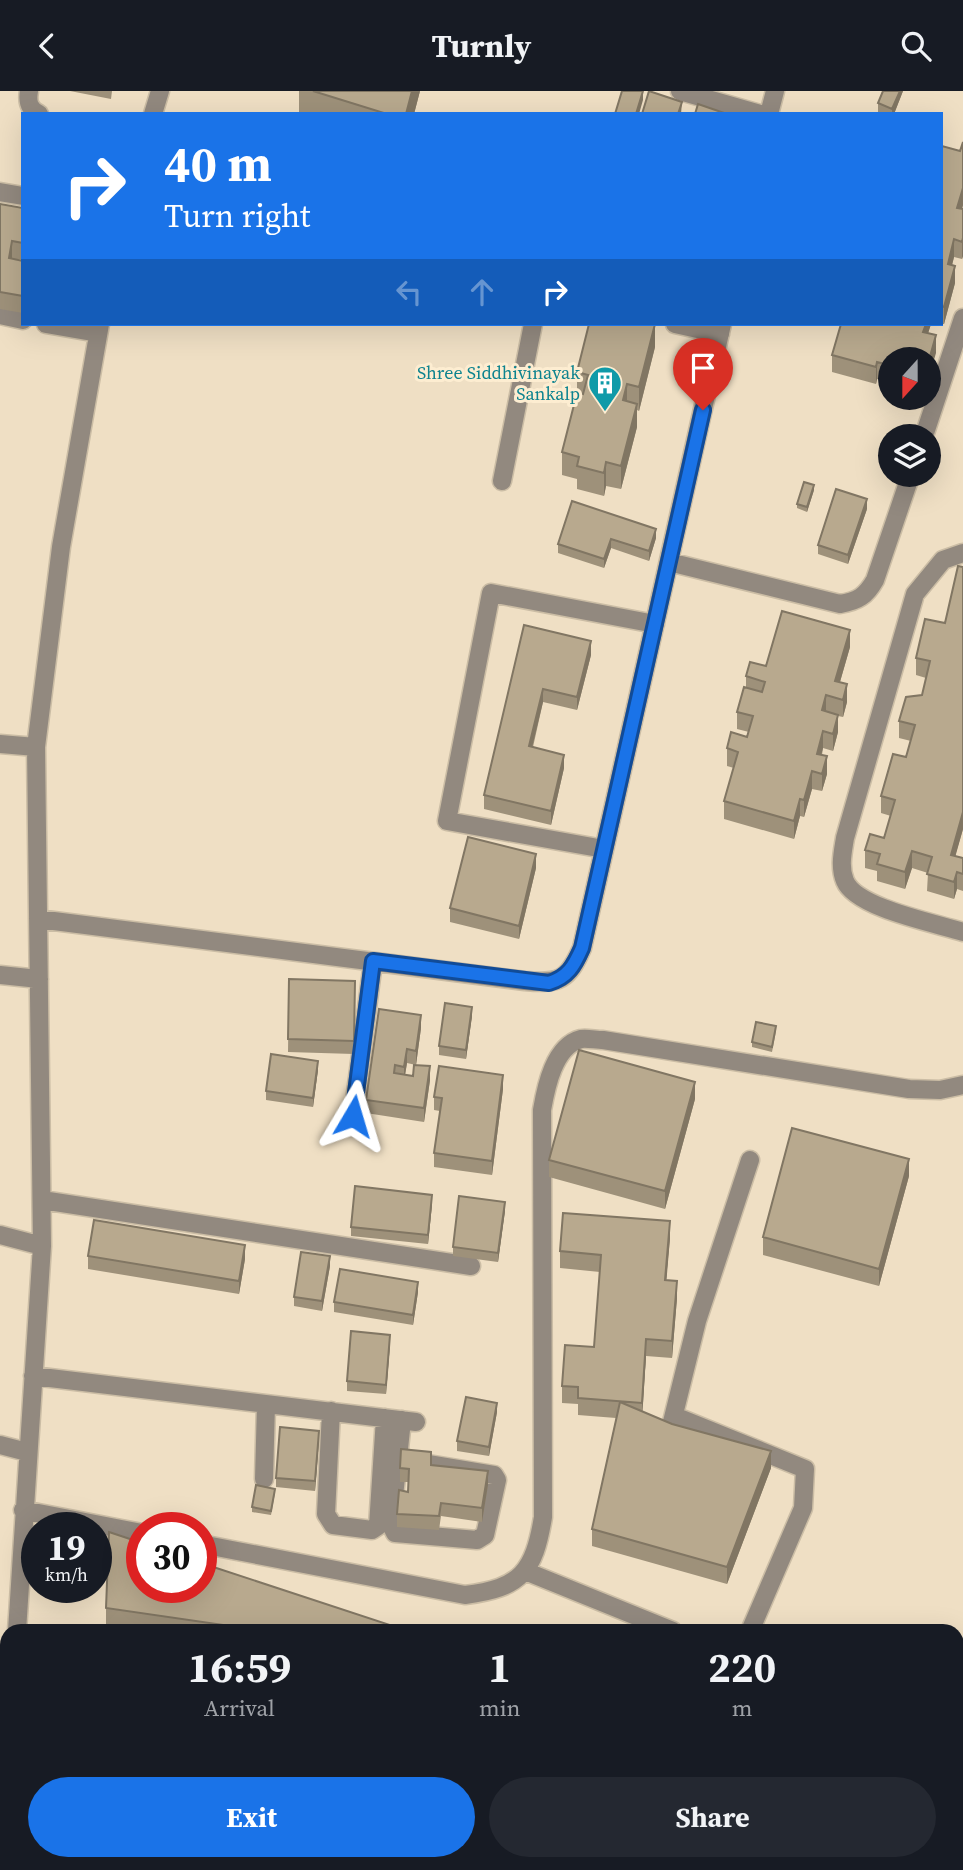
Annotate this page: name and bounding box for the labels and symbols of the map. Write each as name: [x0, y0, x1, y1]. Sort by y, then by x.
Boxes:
pin: [673, 338, 733, 410]
north arrow: [878, 347, 942, 409]
place label: Shree Siddhivinayak Sankalp: [417, 360, 580, 406]
building icon: Shree Siddhivinayak Sankalp: [586, 364, 624, 413]
position arrow: [316, 1079, 390, 1153]
speed limit sign: 30: [126, 1512, 217, 1603]

